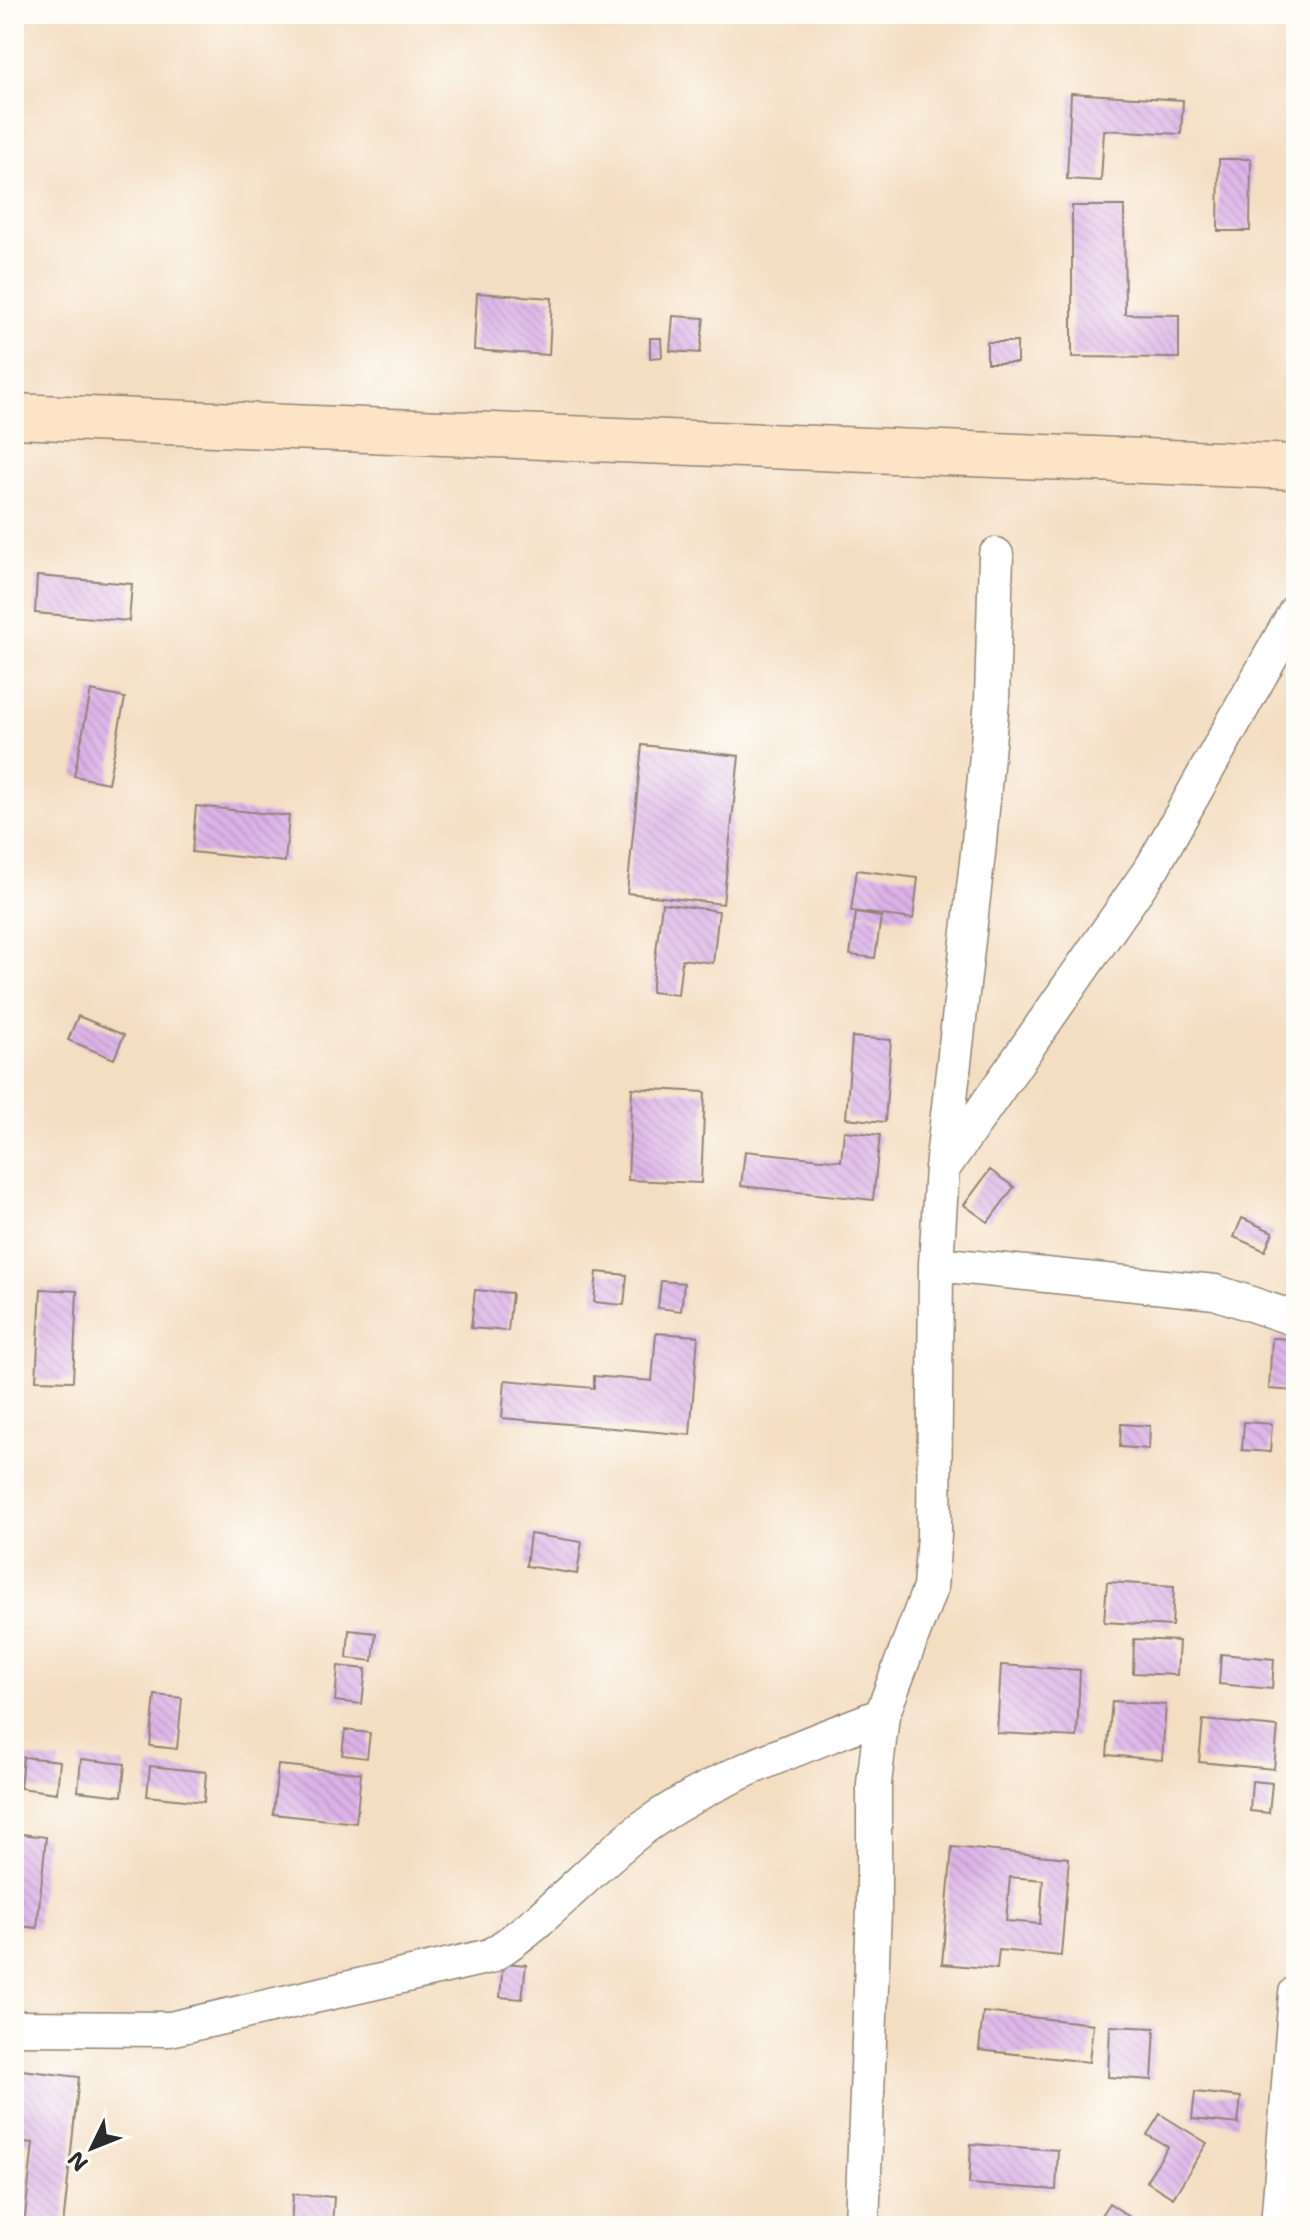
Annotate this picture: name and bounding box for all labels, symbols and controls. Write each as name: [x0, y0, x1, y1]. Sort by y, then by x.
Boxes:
north arrow: [52, 2108, 132, 2188]
text: N: [61, 2145, 94, 2178]

